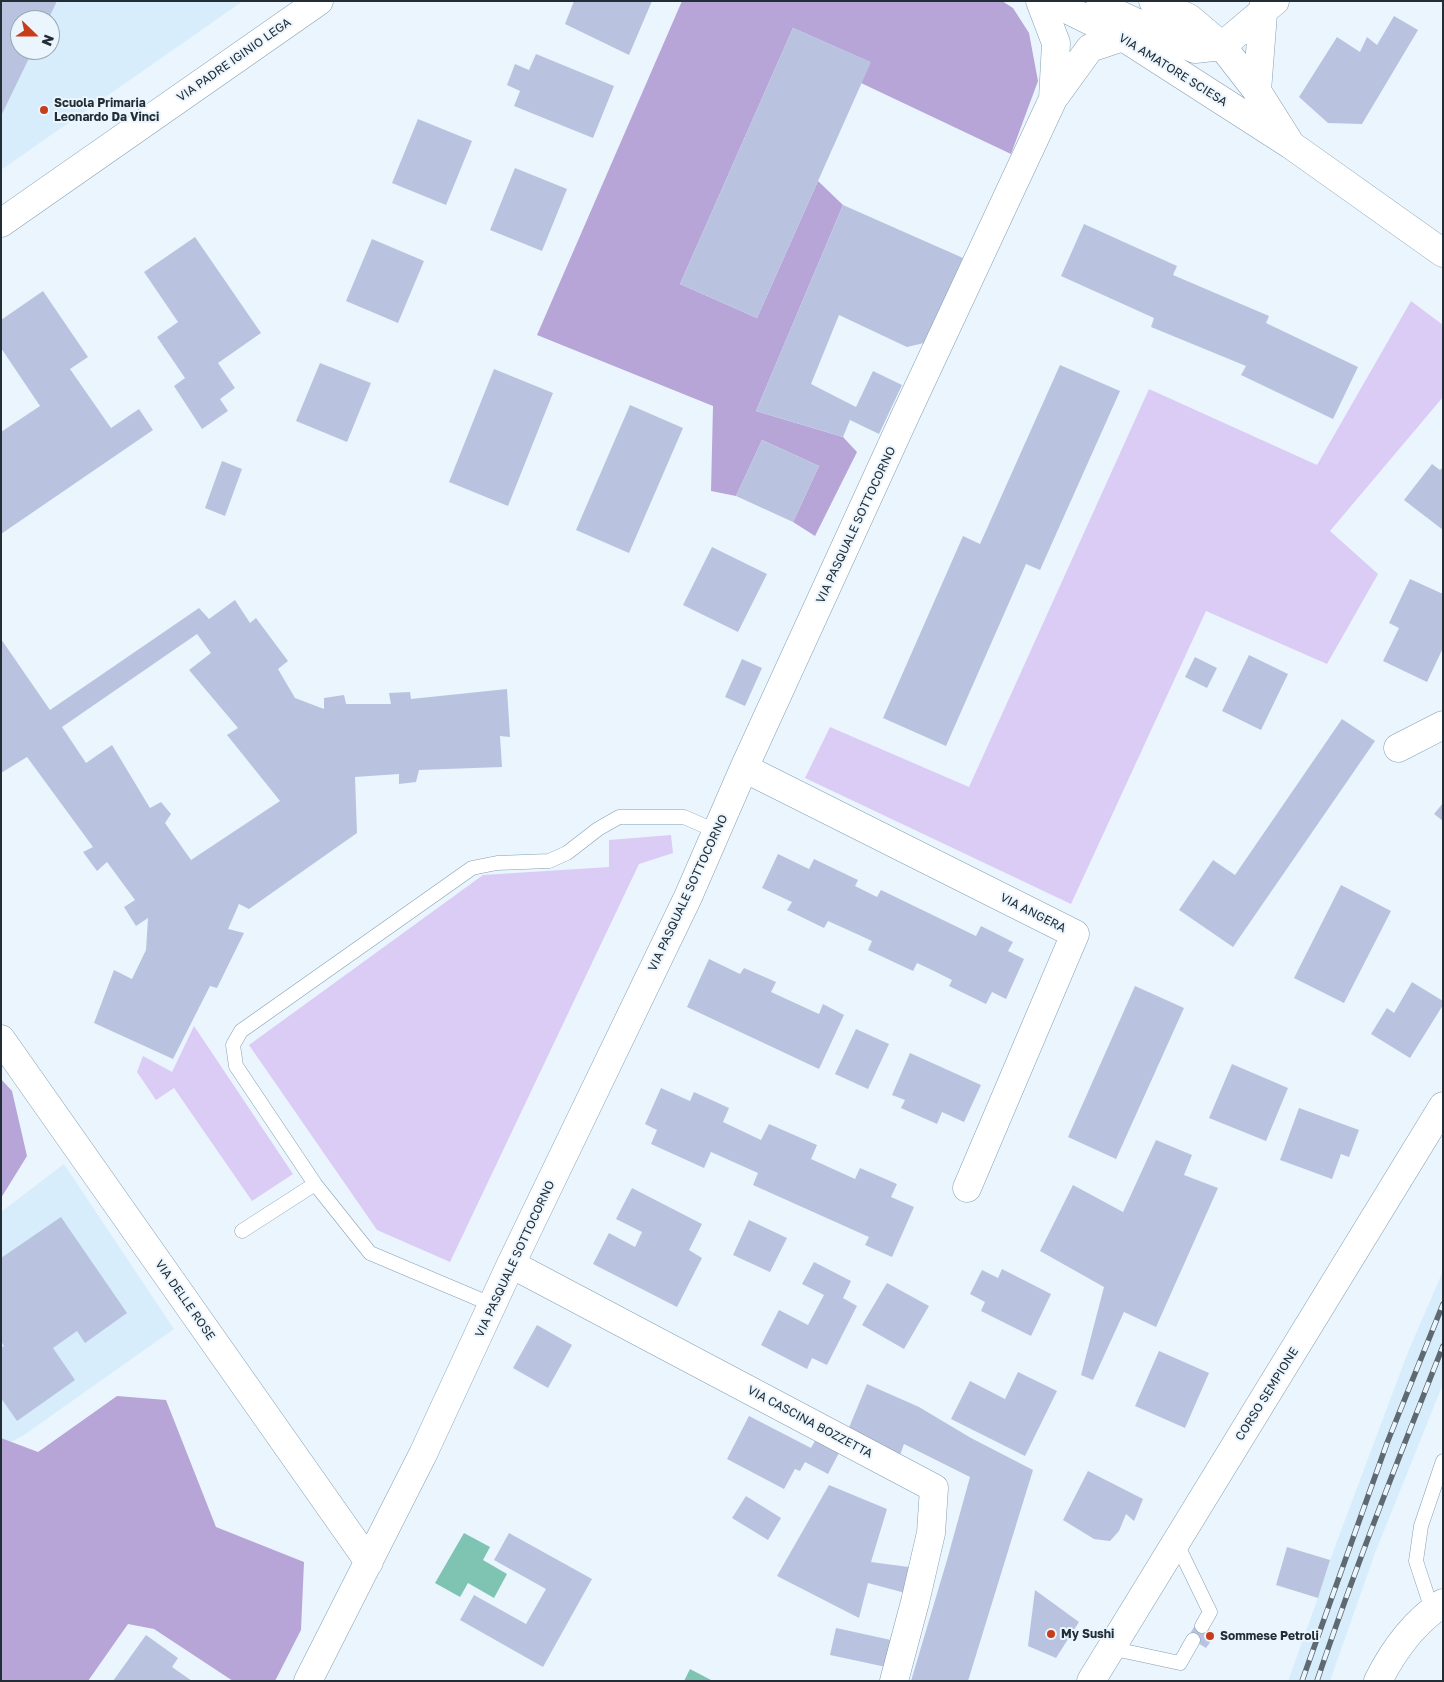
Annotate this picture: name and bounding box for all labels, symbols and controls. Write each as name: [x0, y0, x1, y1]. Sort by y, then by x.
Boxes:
north arrow: [10, 10, 60, 60]
street label: VIA PADRE IGINIO LEGA: [174, 15, 294, 105]
street label: VIA AMATORE SCIESA: [1116, 31, 1230, 109]
text: N: [39, 32, 58, 49]
place label: Scuola Primaria Leonardo Da Vinci: [54, 96, 159, 124]
marker: Scuola Primaria Leonardo Da Vinci: [38, 104, 50, 116]
street label: VIA PASQUALE SOTTOCORNO: [813, 444, 899, 606]
street label: VIA PASQUALE SOTTOCORNO: [645, 812, 731, 974]
street label: VIA ANGERA: [998, 890, 1068, 936]
street label: VIA PASQUALE SOTTOCORNO: [472, 1178, 558, 1340]
street label: VIA DELLE ROSE: [152, 1257, 218, 1343]
street label: CORSO SEMPIONE: [1233, 1345, 1301, 1443]
street label: VIA CASCINA BOZZETTA: [745, 1383, 875, 1461]
place label: My Sushi: [1061, 1627, 1114, 1641]
marker: My Sushi: [1045, 1628, 1057, 1640]
place label: Sommese Petroli: [1220, 1629, 1319, 1643]
marker: Sommese Petroli: [1204, 1630, 1216, 1642]

